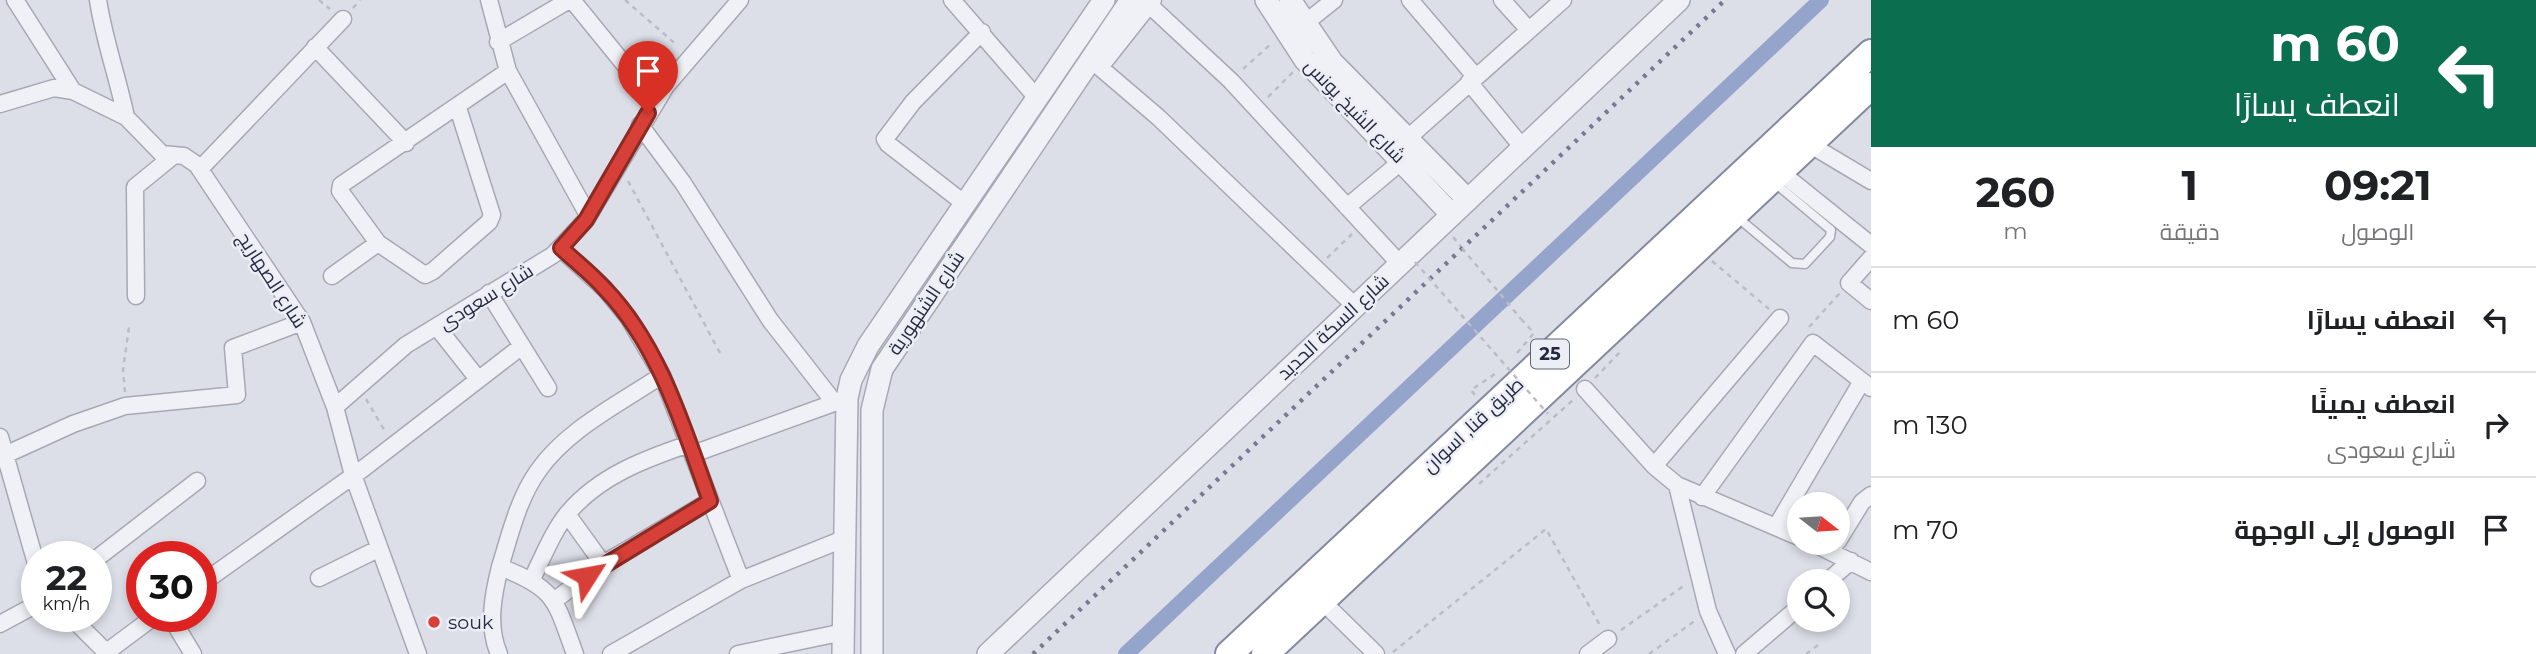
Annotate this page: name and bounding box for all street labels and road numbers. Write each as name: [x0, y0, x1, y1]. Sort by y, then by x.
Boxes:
street label: شارع الشيخ يونس: [1298, 54, 1410, 169]
street label: شارع الصهاريج: [231, 228, 312, 333]
street label: شارع الشنهورية: [883, 247, 971, 360]
street label: شارع سعودى: [435, 259, 538, 337]
street label: شارع السكة الحديد: [1272, 269, 1395, 386]
road number: 25: [1531, 340, 1569, 368]
street label: طريق قنا, اسوان: [1418, 372, 1529, 478]

